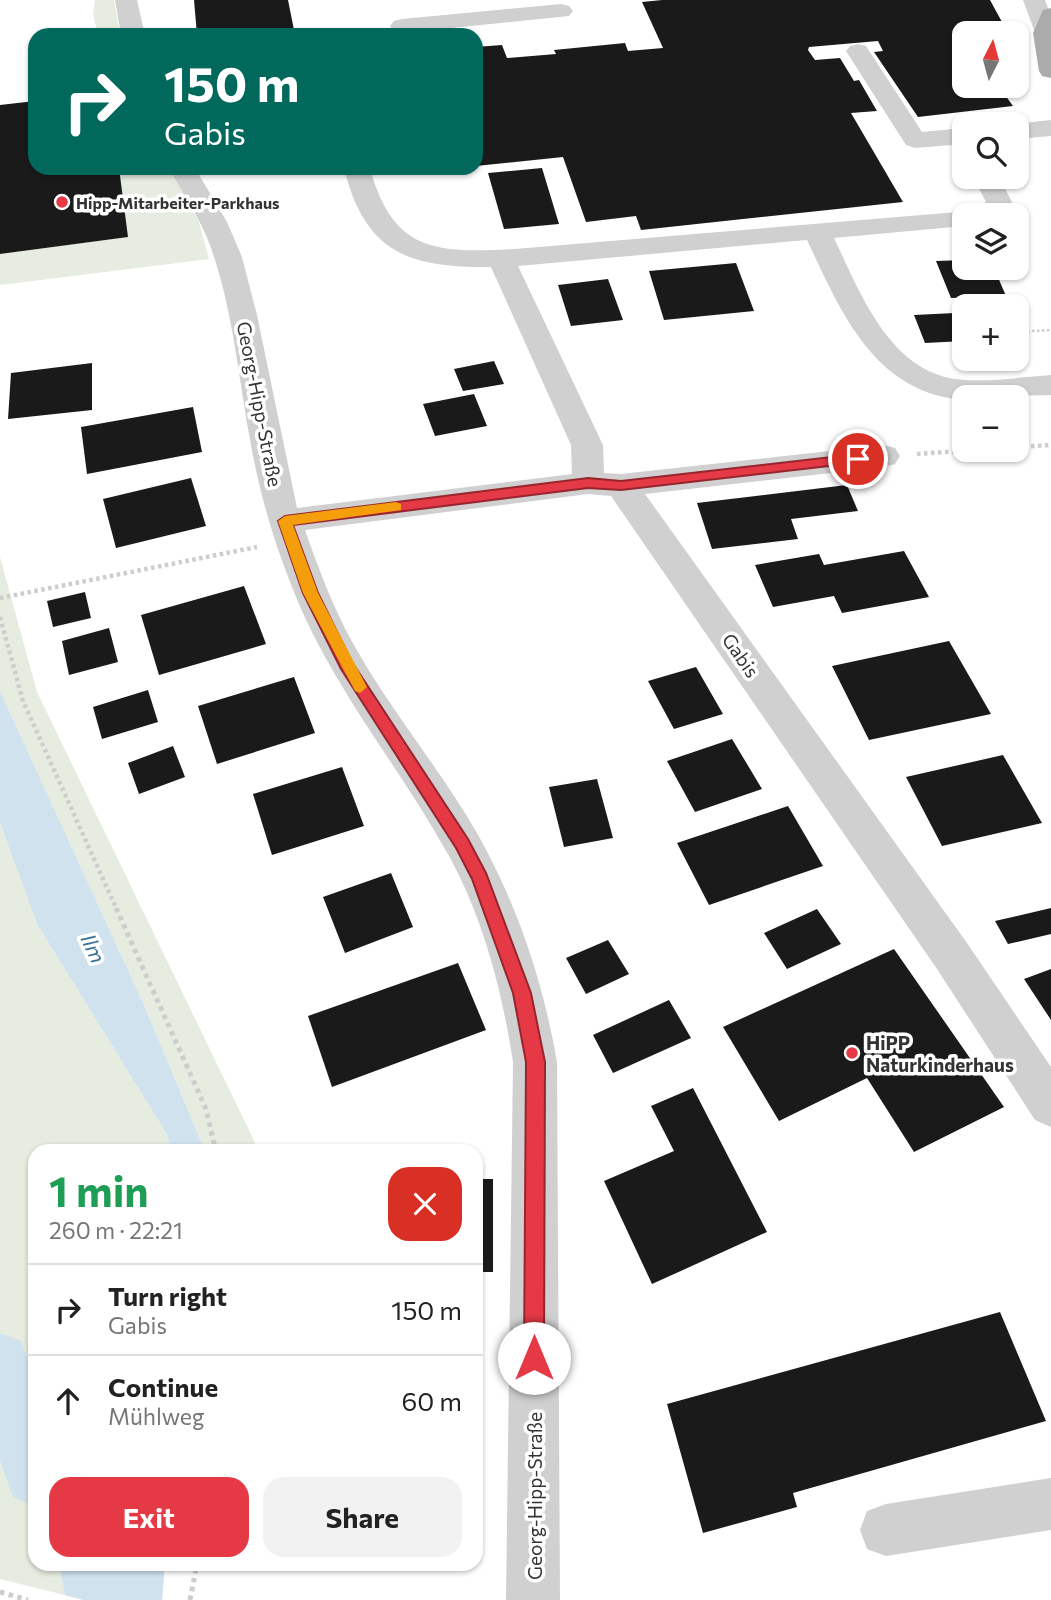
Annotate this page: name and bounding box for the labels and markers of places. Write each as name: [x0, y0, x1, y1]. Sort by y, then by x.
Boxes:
place label: Hipp-Mitarbeiter-Parkhaus: [76, 193, 280, 212]
marker: Hipp-Mitarbeiter-Parkhaus: [54, 194, 70, 210]
pin: [828, 429, 888, 489]
place label: HiPP Naturkinderhaus: [866, 1031, 1014, 1076]
marker: HiPP Naturkinderhaus: [844, 1045, 860, 1061]

